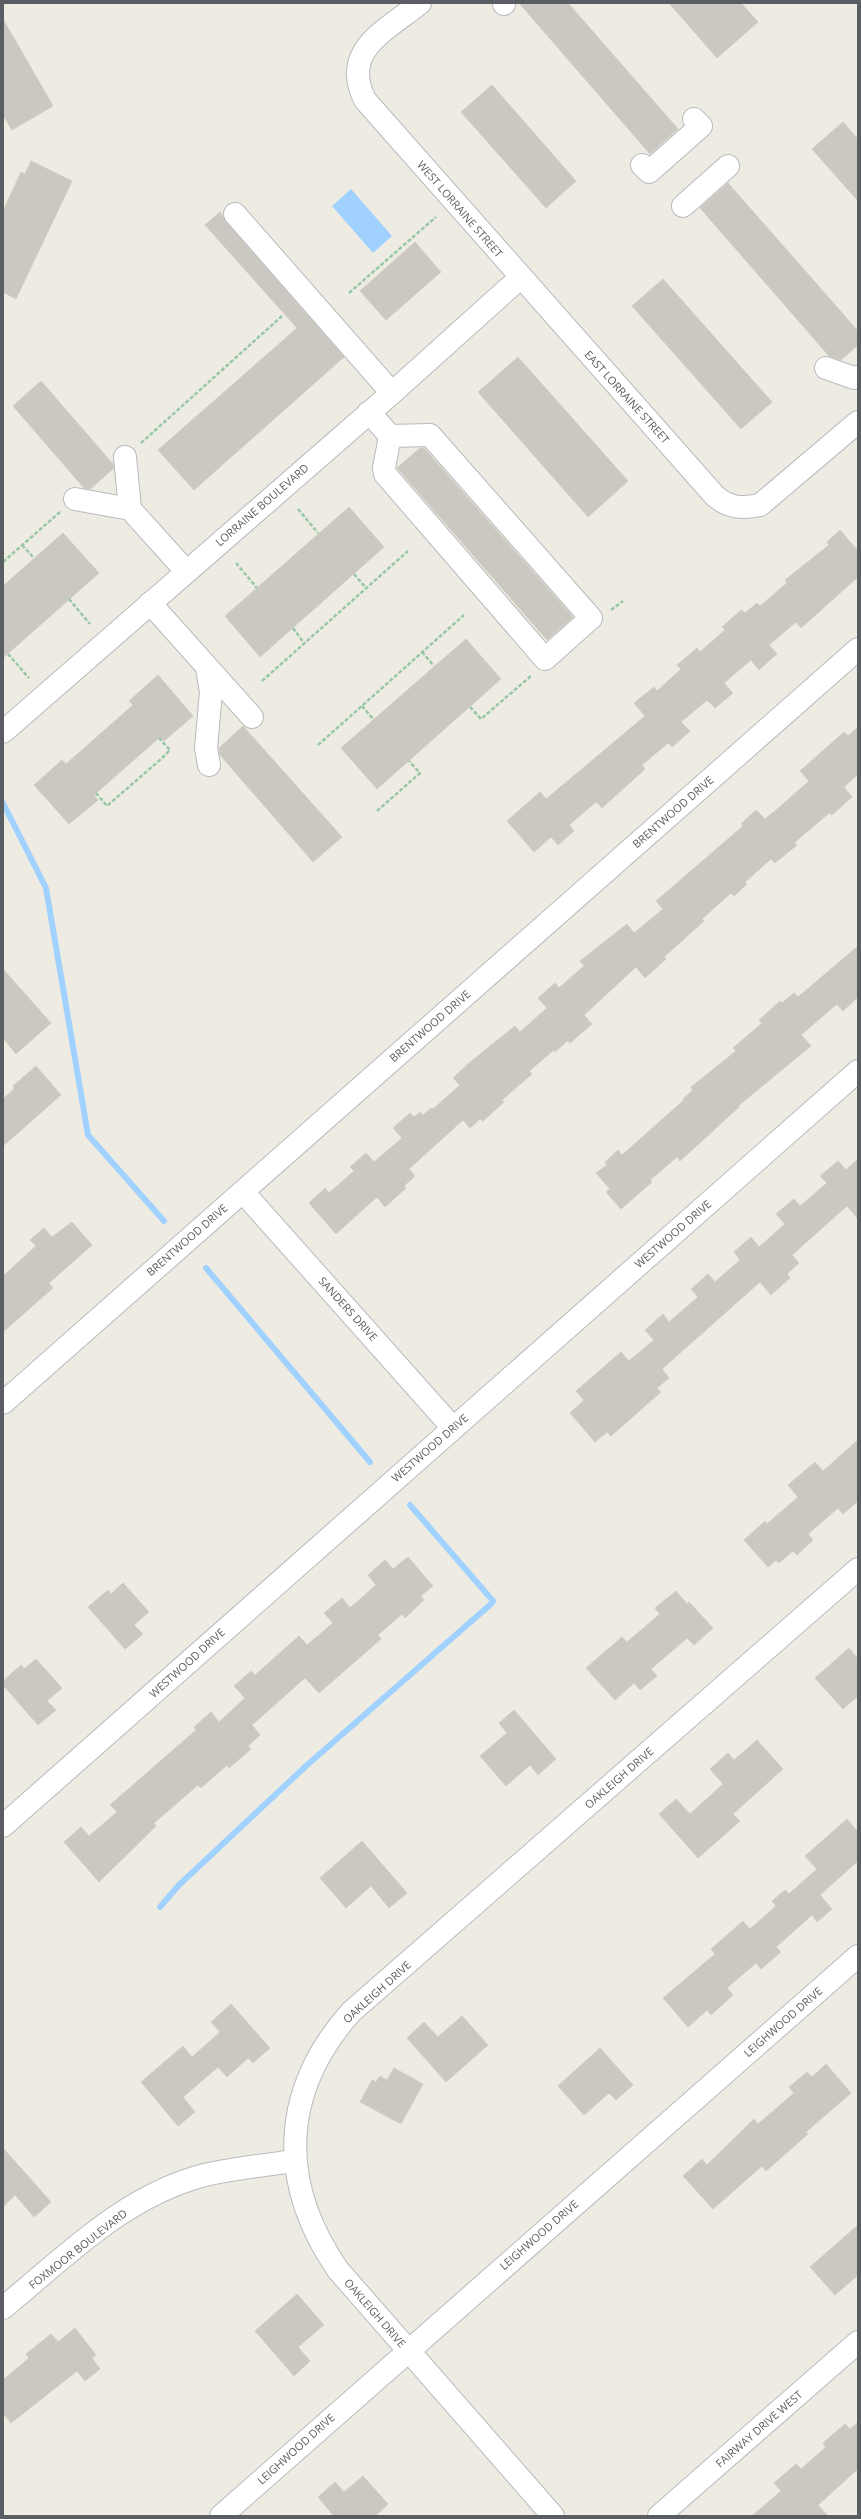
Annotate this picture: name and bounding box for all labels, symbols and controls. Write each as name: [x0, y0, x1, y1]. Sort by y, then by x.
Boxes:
street label: WEST LORRAINE STREET: [414, 157, 507, 260]
street label: EAST LORRAINE STREET: [582, 347, 673, 446]
street label: LORRAINE BOULEVARD: [212, 460, 311, 549]
street label: BRENTWOOD DRIVE: [629, 772, 716, 851]
street label: BRENTWOOD DRIVE: [386, 986, 473, 1065]
street label: WESTWOOD DRIVE: [631, 1196, 714, 1271]
street label: BRENTWOOD DRIVE: [143, 1200, 230, 1279]
street label: SANDERS DRIVE: [316, 1273, 381, 1344]
street label: WESTWOOD DRIVE: [388, 1410, 471, 1485]
street label: WESTWOOD DRIVE: [146, 1625, 228, 1701]
street label: OAKLEIGH DRIVE: [581, 1744, 656, 1812]
street label: OAKLEIGH DRIVE: [339, 1957, 414, 2026]
street label: LEIGHWOOD DRIVE: [740, 1983, 825, 2060]
street label: LEIGHWOOD DRIVE: [496, 2196, 581, 2273]
street label: FOXMOOR BOULEVARD: [25, 2205, 130, 2292]
street label: OAKLEIGH DRIVE: [341, 2275, 409, 2350]
street label: FAIRWAY DRIVE WEST: [712, 2387, 805, 2470]
street label: LEIGHWOOD DRIVE: [254, 2410, 338, 2488]

